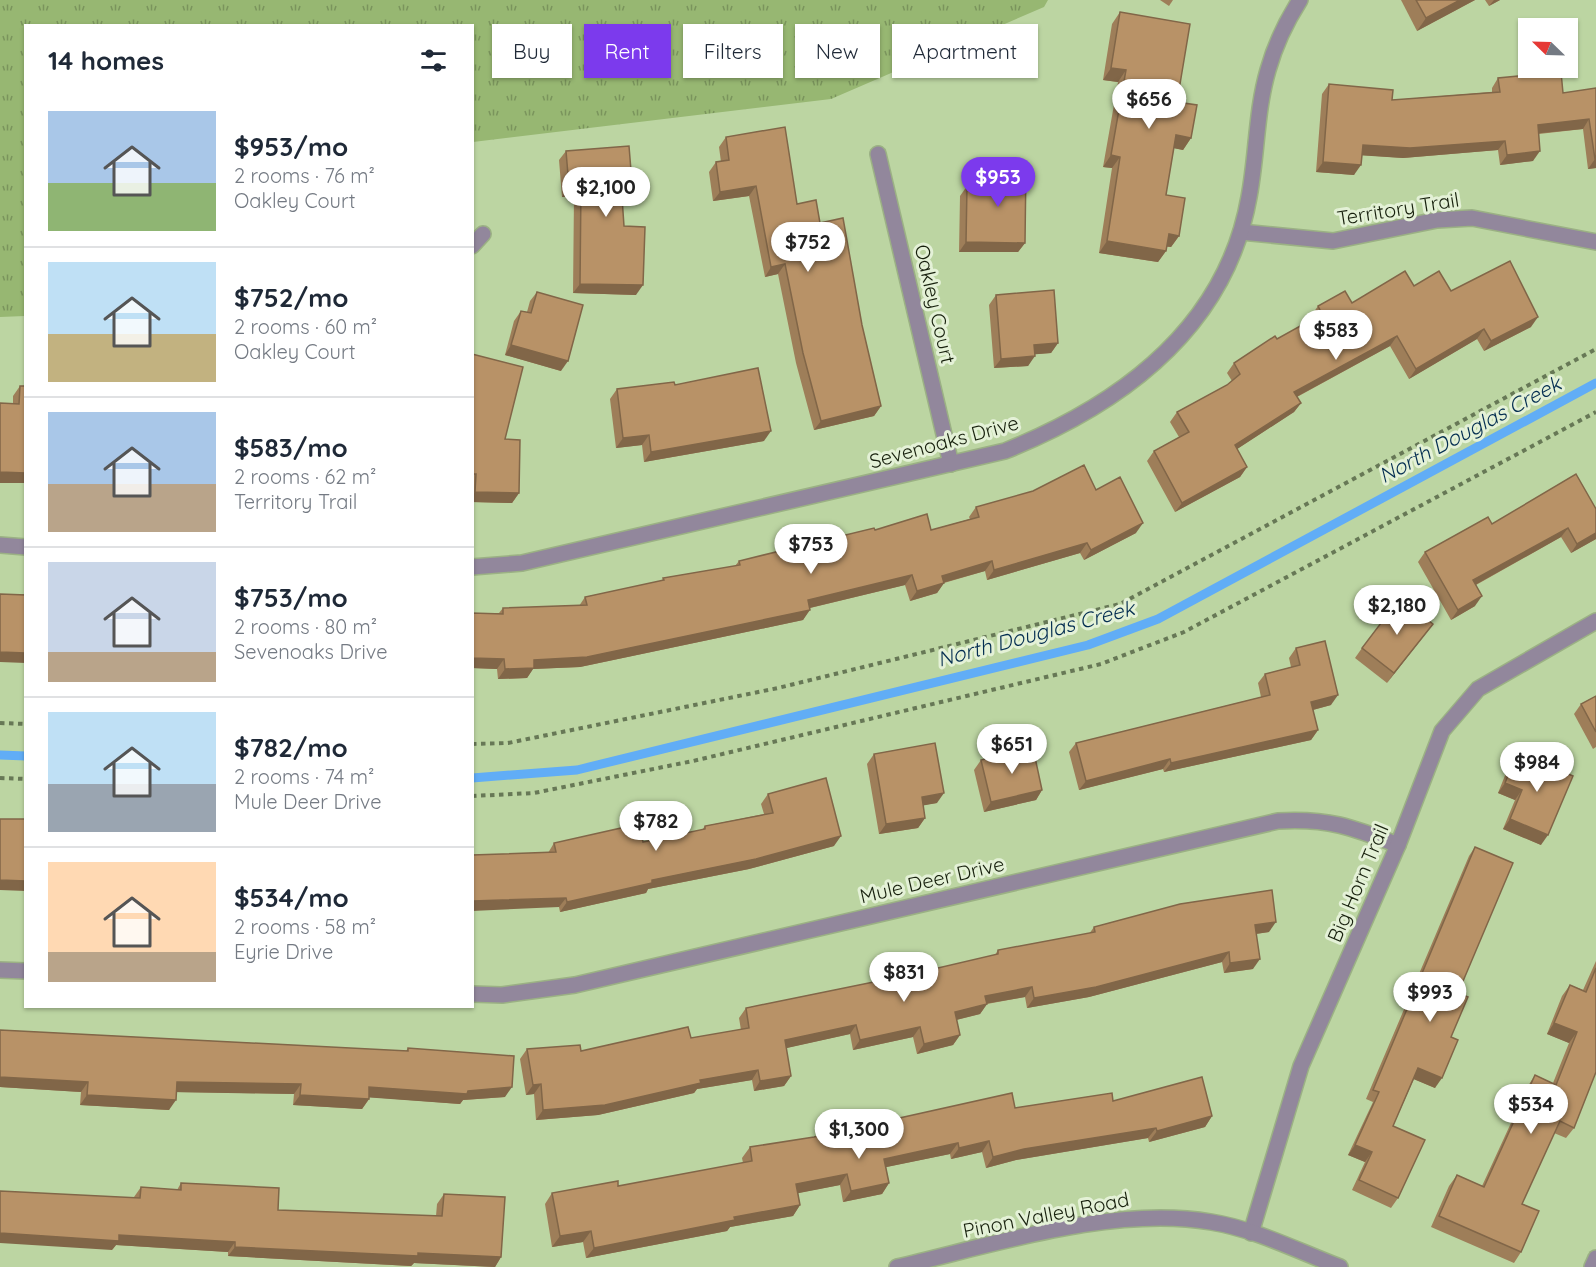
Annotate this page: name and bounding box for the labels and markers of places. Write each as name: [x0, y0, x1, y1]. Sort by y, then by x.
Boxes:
pin: $656: [1113, 79, 1185, 130]
pin: $953: [962, 157, 1034, 208]
pin: $2,100: [557, 167, 655, 218]
pin: $752: [772, 222, 844, 273]
pin: $583: [1300, 310, 1372, 361]
pin: $753: [775, 524, 847, 575]
pin: $2,180: [1348, 585, 1446, 636]
pin: $651: [976, 724, 1048, 775]
pin: $984: [1501, 742, 1573, 793]
pin: $782: [620, 801, 692, 852]
pin: $831: [868, 952, 940, 1003]
pin: $993: [1394, 972, 1466, 1023]
pin: $534: [1495, 1084, 1567, 1135]
pin: $1,300: [810, 1109, 908, 1160]

